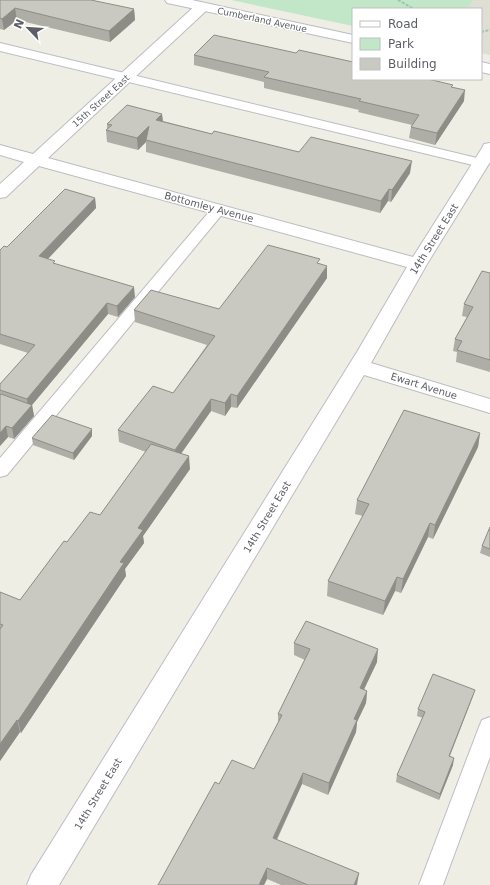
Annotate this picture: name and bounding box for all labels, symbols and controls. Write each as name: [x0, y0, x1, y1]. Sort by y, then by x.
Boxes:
street label: Cumberland Avenue: [216, 6, 308, 34]
north arrow: [8, 8, 48, 48]
legend: [352, 8, 482, 80]
text: N: [12, 17, 27, 31]
text: Road: [388, 17, 418, 31]
text: Park: [388, 37, 414, 51]
text: Building: [388, 57, 437, 71]
street label: 15th Street East: [70, 72, 132, 129]
street label: Bottomley Avenue: [163, 190, 255, 224]
street label: 14th Street East: [408, 202, 460, 276]
street label: Ewart Avenue: [389, 371, 459, 401]
street label: 14th Street East: [241, 479, 293, 555]
street label: 14th Street East: [72, 756, 124, 832]

